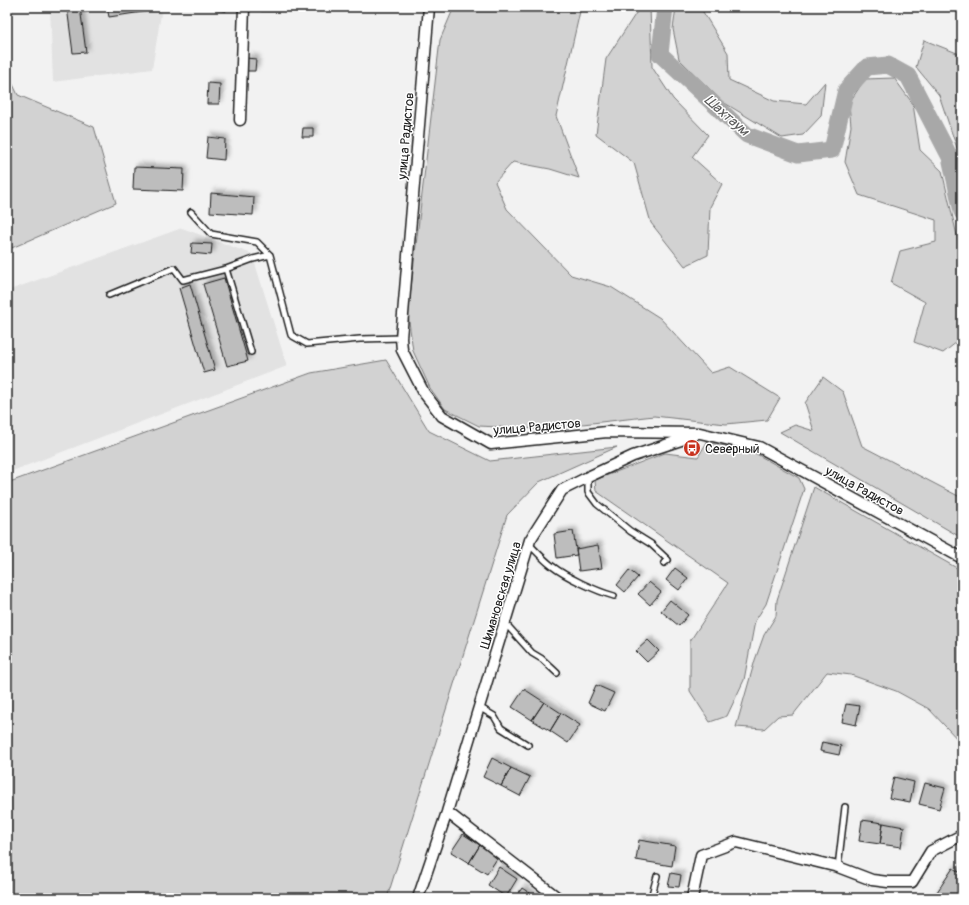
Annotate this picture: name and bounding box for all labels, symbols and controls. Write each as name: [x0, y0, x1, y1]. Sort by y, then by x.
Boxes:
water label: Шахтаум: [701, 91, 754, 141]
street label: улица Радистов: [394, 92, 418, 181]
street label: улица Радистов: [492, 415, 581, 439]
bus stop icon: Северный: [682, 438, 702, 458]
place label: Северный: [705, 441, 759, 457]
street label: улица Радистов: [821, 462, 907, 519]
street label: Шимановская улица: [477, 540, 525, 651]

